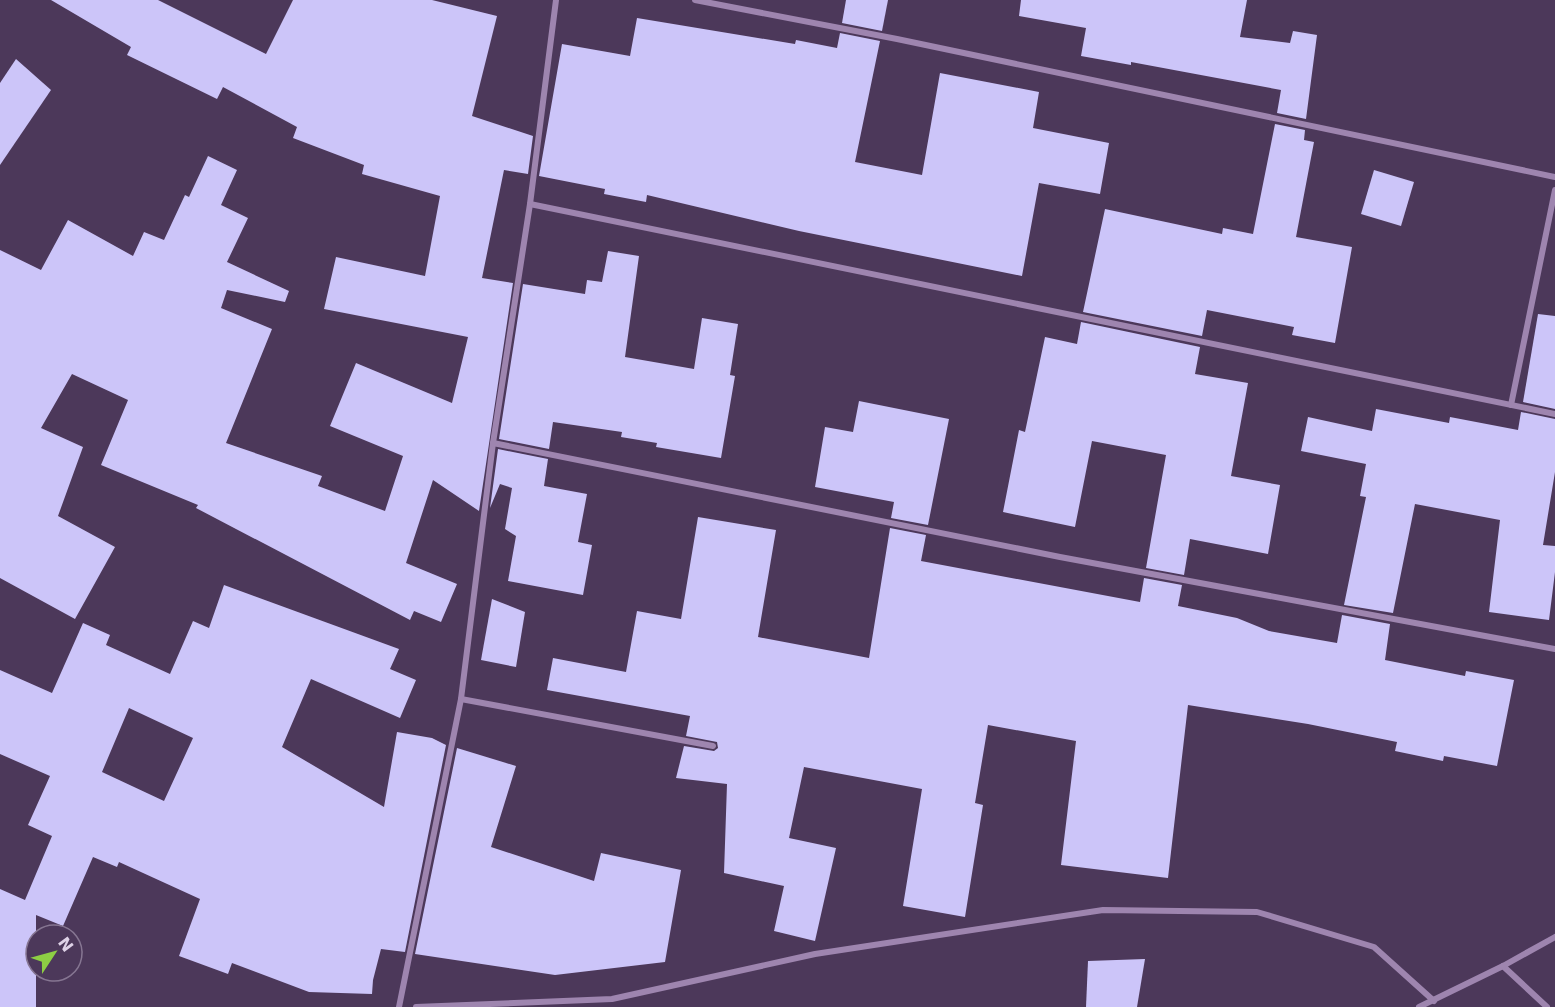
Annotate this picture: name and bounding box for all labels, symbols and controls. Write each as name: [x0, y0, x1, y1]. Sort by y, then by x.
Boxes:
north arrow: [24, 923, 84, 983]
text: N: [54, 933, 77, 955]

